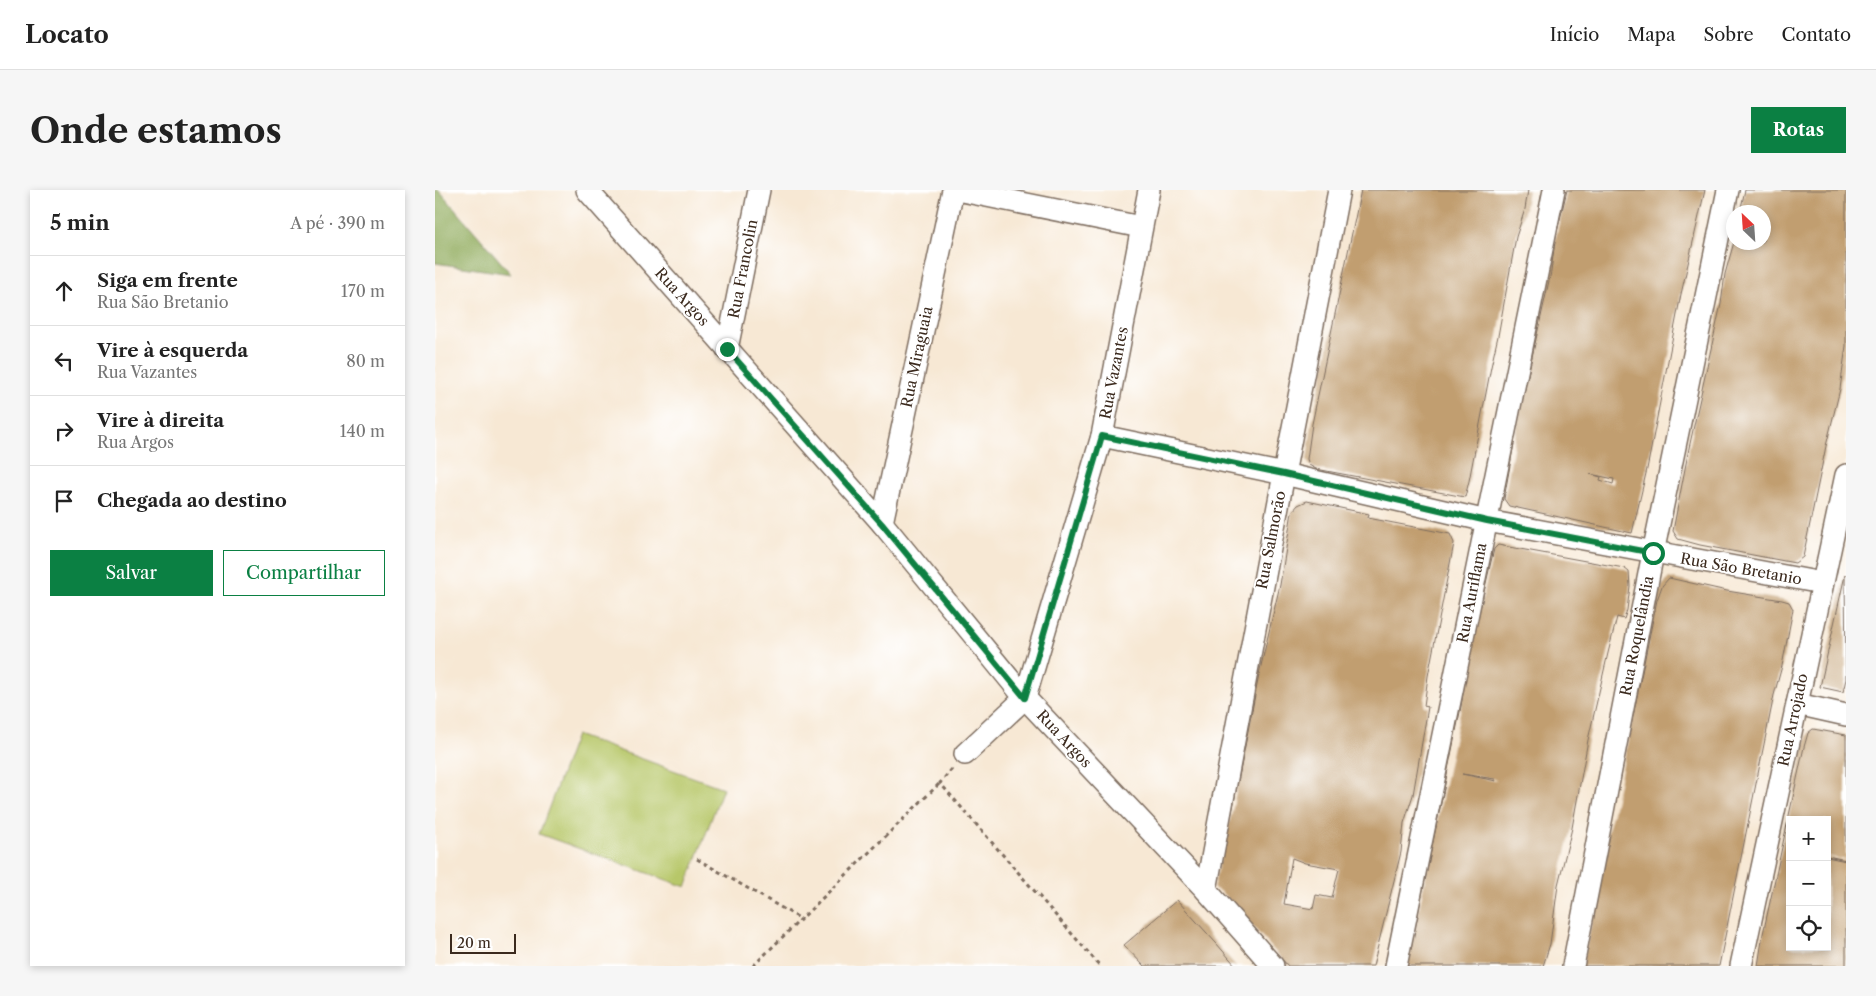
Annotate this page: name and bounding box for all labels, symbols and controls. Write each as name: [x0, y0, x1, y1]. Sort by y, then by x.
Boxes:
text: Locato: [25, 20, 109, 49]
text: Início: [1550, 24, 1599, 46]
text: Mapa: [1627, 24, 1675, 46]
text: Sobre: [1703, 24, 1754, 46]
text: Contato: [1782, 24, 1851, 46]
button: Rotas: [1751, 107, 1846, 153]
text: Onde estamos: [30, 109, 282, 152]
north arrow: [1726, 205, 1771, 250]
text: 5 min: [50, 210, 110, 235]
text: A pé · 390 m: [290, 213, 385, 233]
street label: Rua Francolin: [724, 217, 762, 320]
street label: Rua Argos: [651, 263, 714, 330]
text: Siga em frente: [97, 269, 238, 292]
icon: ahead: [50, 277, 78, 305]
text: 170 m: [341, 281, 385, 301]
text: Rua São Bretanio: [97, 292, 228, 312]
street label: Rua Miraguaia: [896, 304, 937, 409]
street label: Rua Vazantes: [1095, 325, 1132, 421]
route end: [716, 338, 739, 361]
text: Vire à esquerda: [97, 339, 248, 362]
icon: left: [50, 347, 78, 375]
text: 80 m: [346, 351, 385, 371]
text: Rua Vazantes: [97, 362, 197, 382]
text: Vire à direita: [97, 409, 224, 432]
icon: right: [50, 417, 78, 445]
text: 140 m: [340, 421, 385, 441]
text: Rua Argos: [97, 432, 174, 452]
icon: arrive: [50, 487, 78, 515]
text: Chegada ao destino: [97, 489, 287, 512]
street label: Rua Salmorão: [1252, 489, 1289, 591]
street label: Rua Auriflama: [1452, 541, 1491, 645]
route start: [1642, 542, 1665, 565]
street label: Rua São Bretanio: [1679, 548, 1803, 589]
button: Salvar: [50, 550, 213, 596]
button: Compartilhar: [223, 550, 385, 596]
street label: Rua Roquelândia: [1616, 574, 1657, 698]
street label: Rua Arrojado: [1773, 672, 1812, 768]
street label: Rua Argos: [1033, 706, 1096, 772]
map controls: [1786, 816, 1831, 951]
button: +: [1786, 816, 1831, 861]
button: −: [1786, 861, 1831, 906]
button: locate: [1786, 906, 1831, 951]
scale bar: [450, 931, 516, 954]
text: 20 m: [457, 934, 491, 952]

